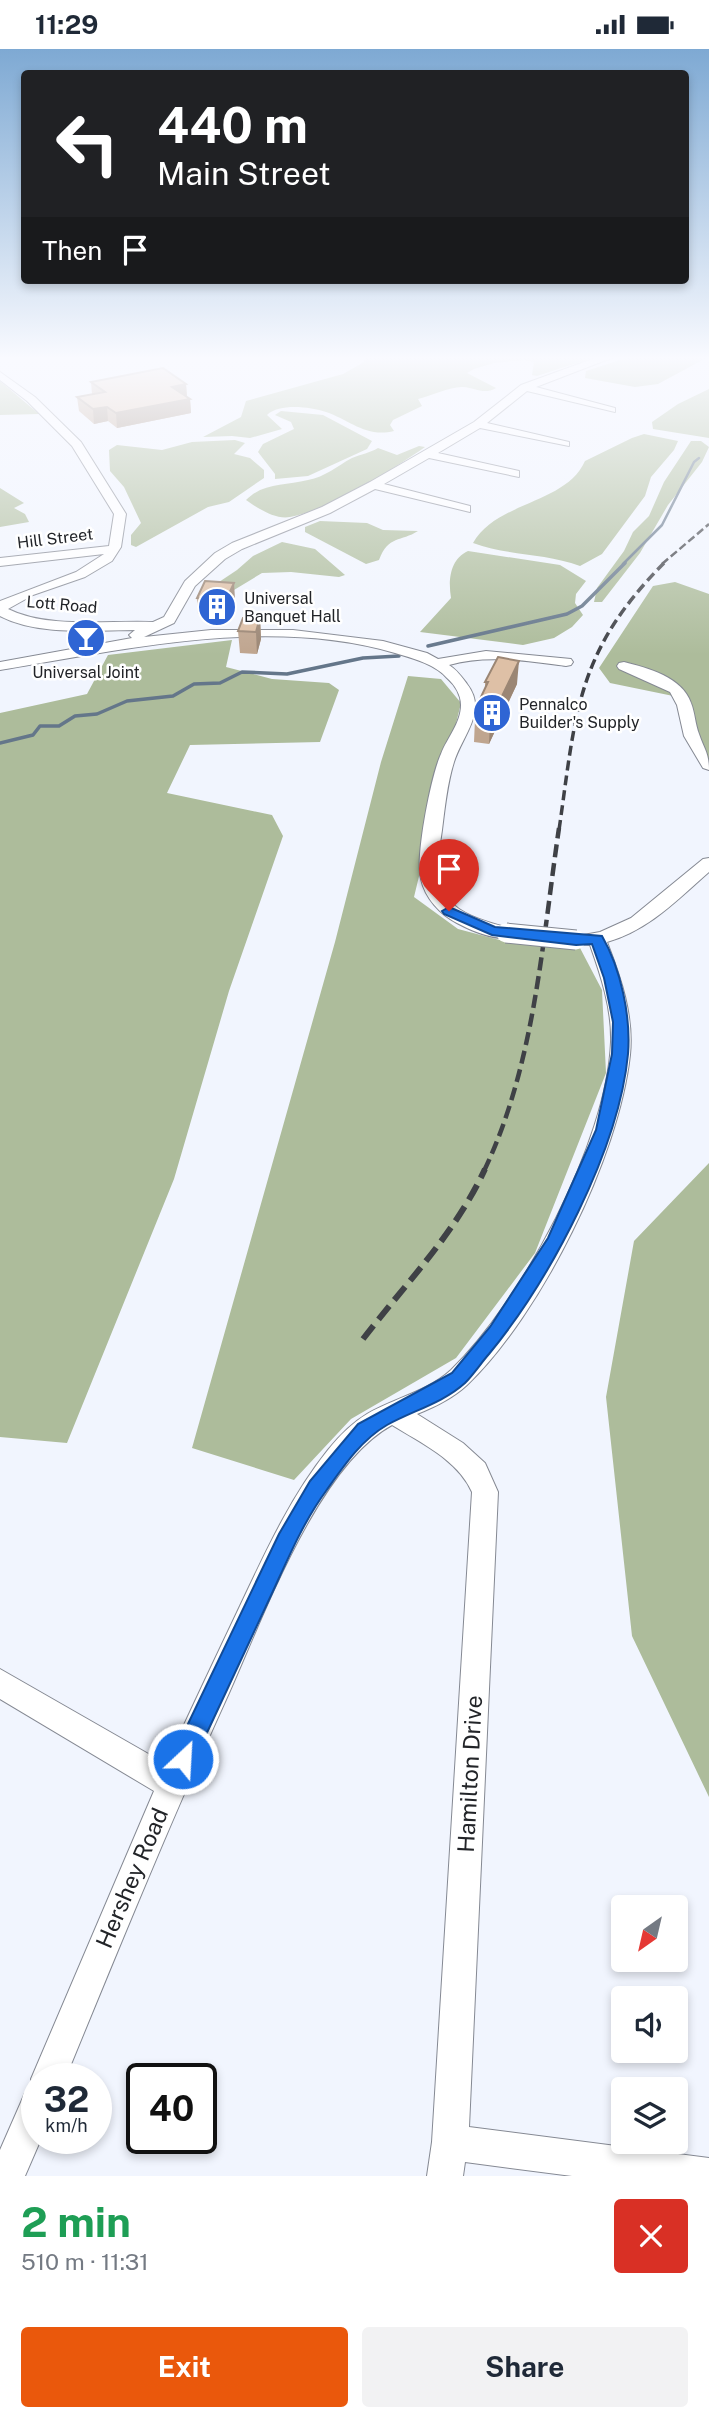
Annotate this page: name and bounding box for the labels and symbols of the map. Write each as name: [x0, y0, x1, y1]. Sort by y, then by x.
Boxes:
street label: Hill Street: [16, 524, 94, 553]
building icon: Universal Banquet Hall: [196, 586, 238, 628]
place label: Universal Banquet Hall: [244, 589, 341, 626]
street label: Lott Road: [26, 592, 98, 617]
bar icon: Universal Joint: [65, 617, 107, 659]
place label: Universal Joint: [32, 663, 140, 682]
building icon: Pennalco Builder's Supply: [471, 692, 513, 734]
place label: Pennalco Builder's Supply: [519, 695, 640, 732]
pin: [419, 839, 479, 911]
street label: Hamilton Drive: [452, 1695, 487, 1853]
position arrow: [146, 1722, 220, 1796]
street label: Hershey Road: [90, 1804, 173, 1952]
north arrow: [611, 1895, 688, 1972]
speed limit sign: 40: [126, 2063, 217, 2154]

